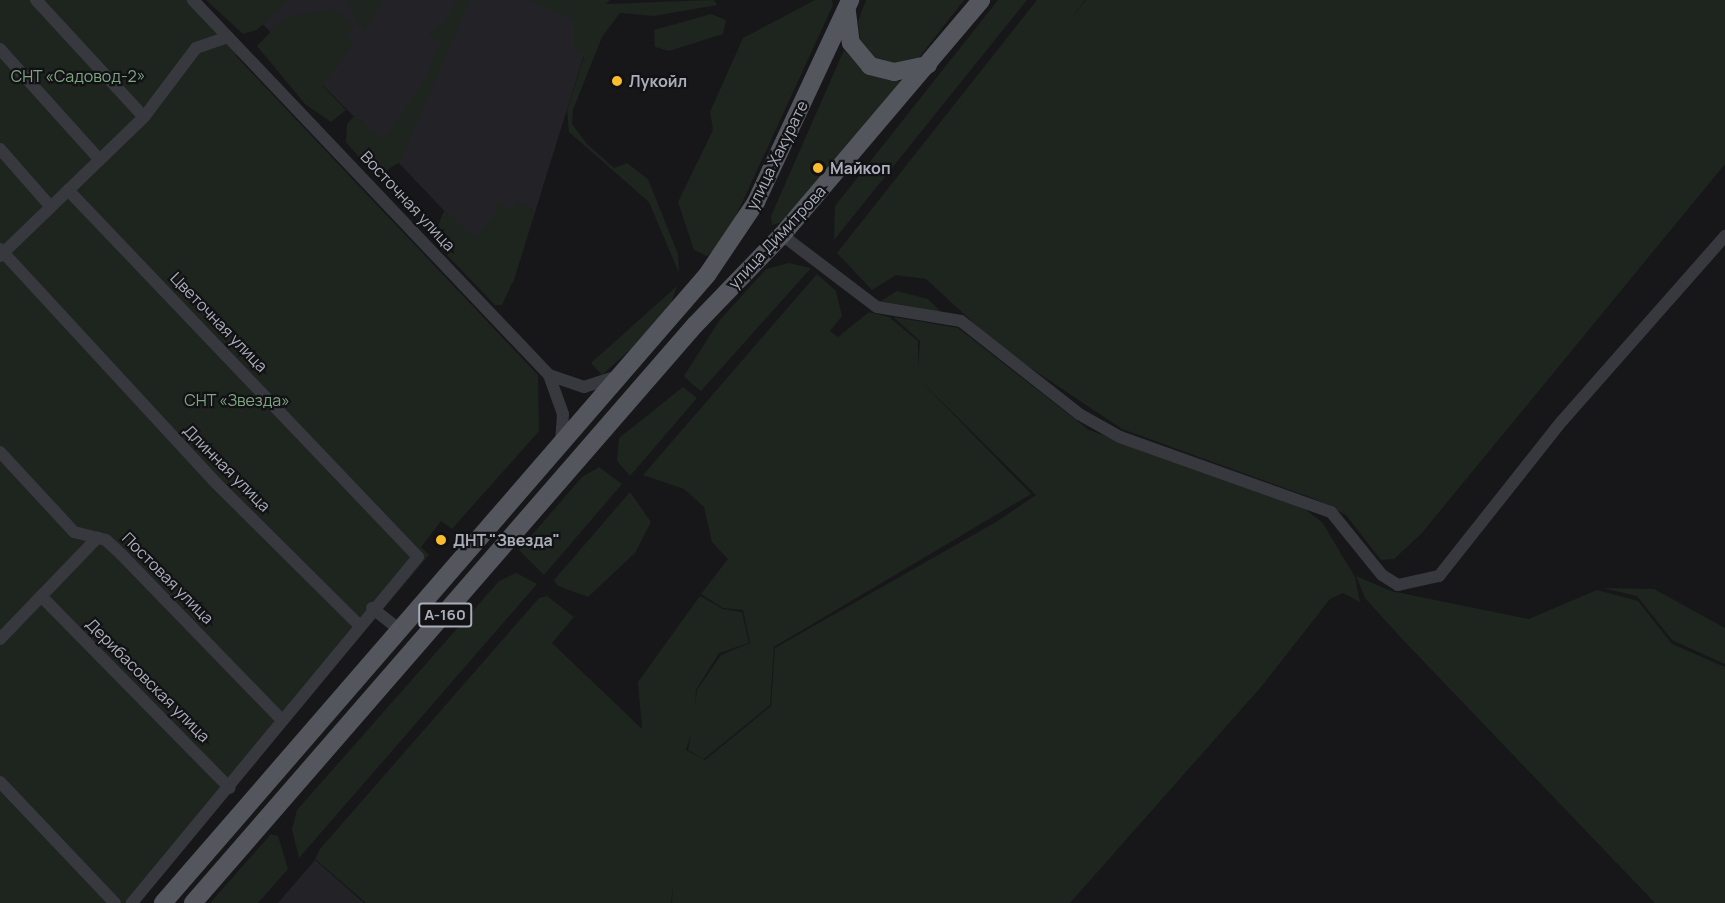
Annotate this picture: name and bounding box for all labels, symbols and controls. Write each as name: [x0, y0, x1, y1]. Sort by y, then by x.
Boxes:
park label: СНТ «Садовод-2»: [10, 66, 146, 86]
place label: Лукойл: [629, 71, 687, 91]
marker: Лукойл: [610, 74, 624, 88]
street label: улица Хакурате: [742, 97, 812, 213]
street label: Восточная улица: [357, 147, 459, 255]
place label: Майкоп: [830, 158, 891, 178]
marker: Майкоп: [811, 161, 825, 175]
street label: улица Димитрова: [724, 181, 830, 293]
street label: Цветочная улица: [167, 268, 271, 376]
park label: СНТ «Звезда»: [184, 390, 290, 410]
street label: Длинная улица: [179, 420, 275, 516]
street label: Постовая улица: [118, 528, 218, 628]
place label: ДНТ "Звезда": [453, 530, 560, 550]
marker: ДНТ "Звезда": [434, 533, 448, 547]
road number: А-160: [418, 603, 472, 627]
street label: Дерибасовская улица: [82, 614, 214, 746]

